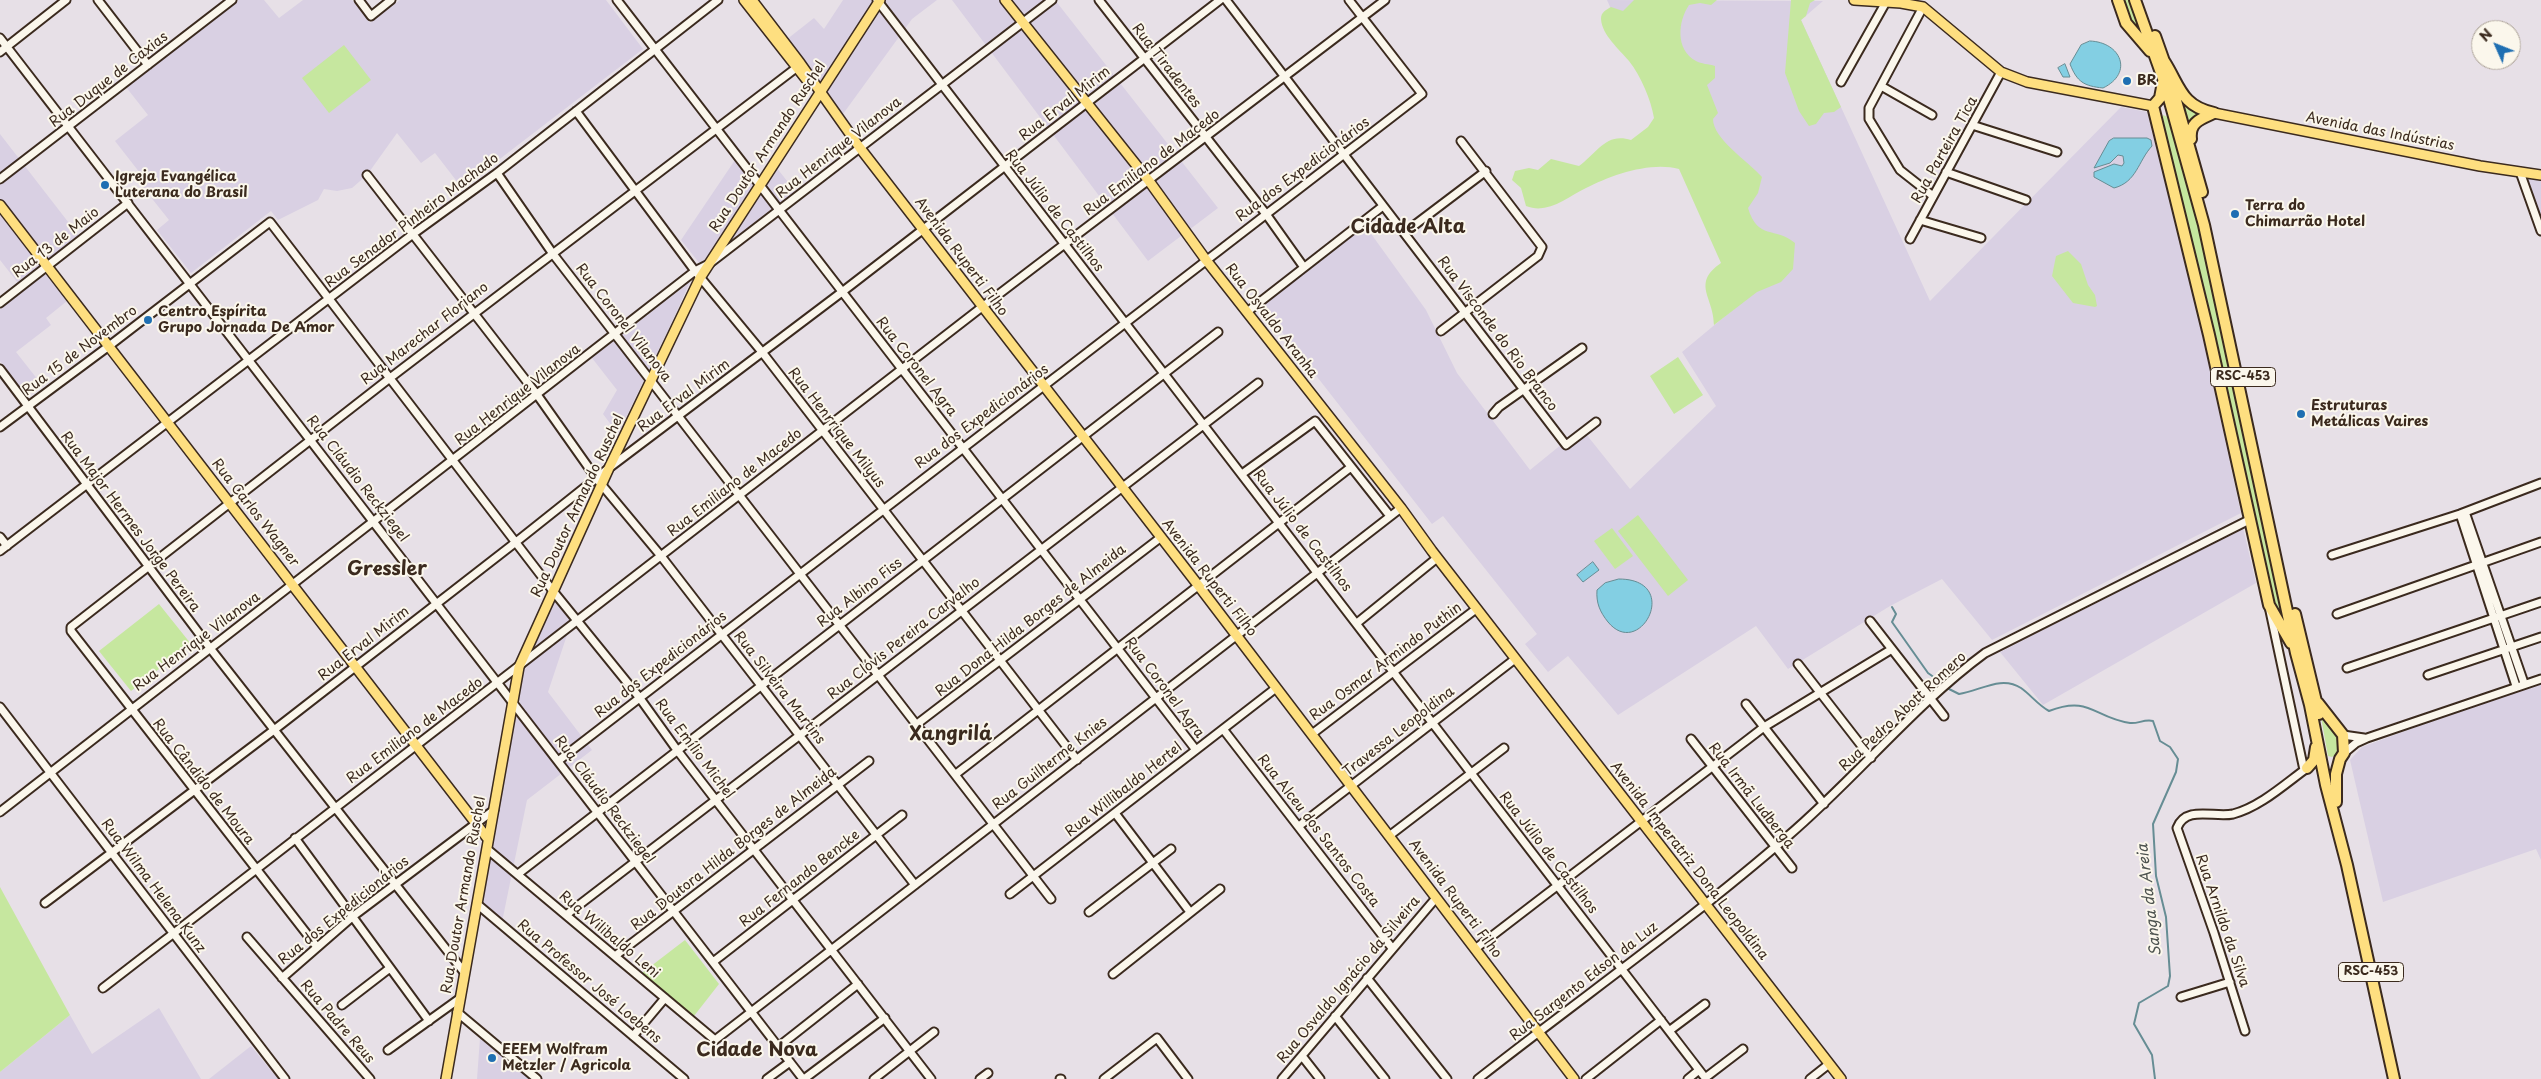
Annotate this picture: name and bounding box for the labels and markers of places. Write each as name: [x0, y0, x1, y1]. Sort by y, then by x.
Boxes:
place label: BR: [2137, 73, 2157, 89]
marker: BR: [2121, 75, 2133, 87]
place label: Igreja Evangélica Luterana do Brasil: [115, 169, 248, 202]
marker: Igreja Evangélica Luterana do Brasil: [99, 179, 111, 191]
place label: Terra do Chimarrão Hotel: [2245, 198, 2365, 230]
marker: Terra do Chimarrão Hotel: [2229, 208, 2241, 220]
place label: Centro Espírita Grupo Jornada De Amor: [158, 304, 335, 336]
marker: Centro Espírita Grupo Jornada De Amor: [142, 314, 154, 326]
place label: Estruturas Metálicas Vaires: [2311, 398, 2428, 431]
marker: Estruturas Metálicas Vaires: [2295, 408, 2307, 420]
place label: EEEM Wolfram Metzler / Agricola: [502, 1042, 631, 1074]
marker: EEEM Wolfram Metzler / Agricola: [486, 1052, 498, 1064]

